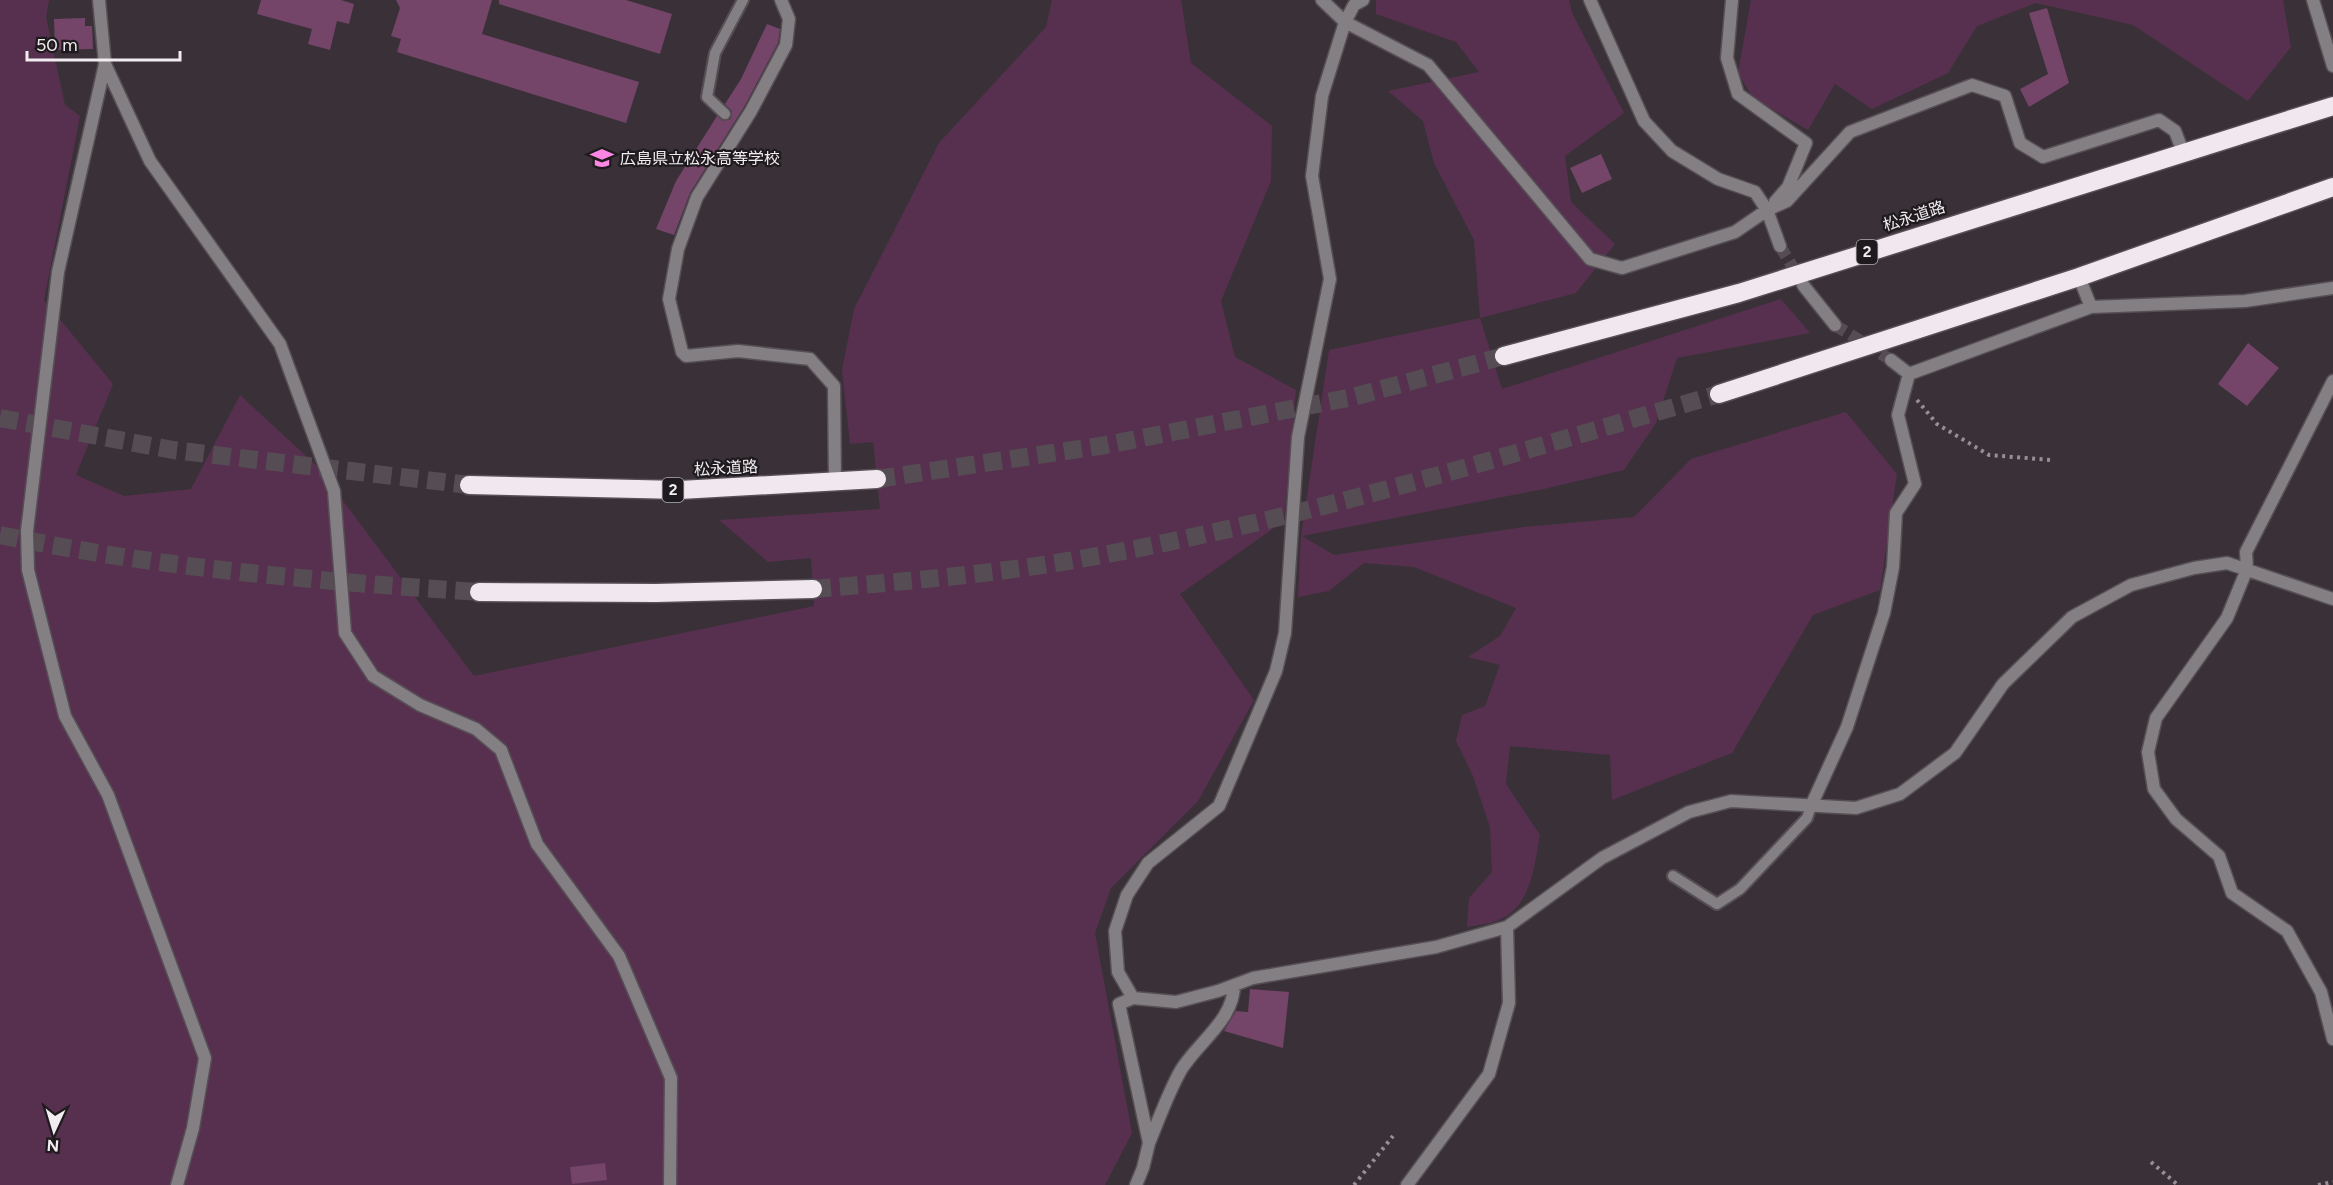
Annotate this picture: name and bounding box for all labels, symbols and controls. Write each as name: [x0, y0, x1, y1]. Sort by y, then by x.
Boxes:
scale bar: [27, 24, 180, 62]
text: 50 m: [36, 34, 78, 56]
school or university icon: 広島県立松永高等学校: [589, 145, 615, 171]
place label: 広島県立松永高等学校: [620, 149, 780, 168]
street label: 松永道路: [1881, 197, 1947, 235]
road number: 2: [1856, 240, 1878, 264]
street label: 松永道路: [694, 457, 758, 479]
road number: 2: [662, 478, 684, 502]
north arrow: [24, 1101, 84, 1161]
text: N: [46, 1136, 60, 1155]

